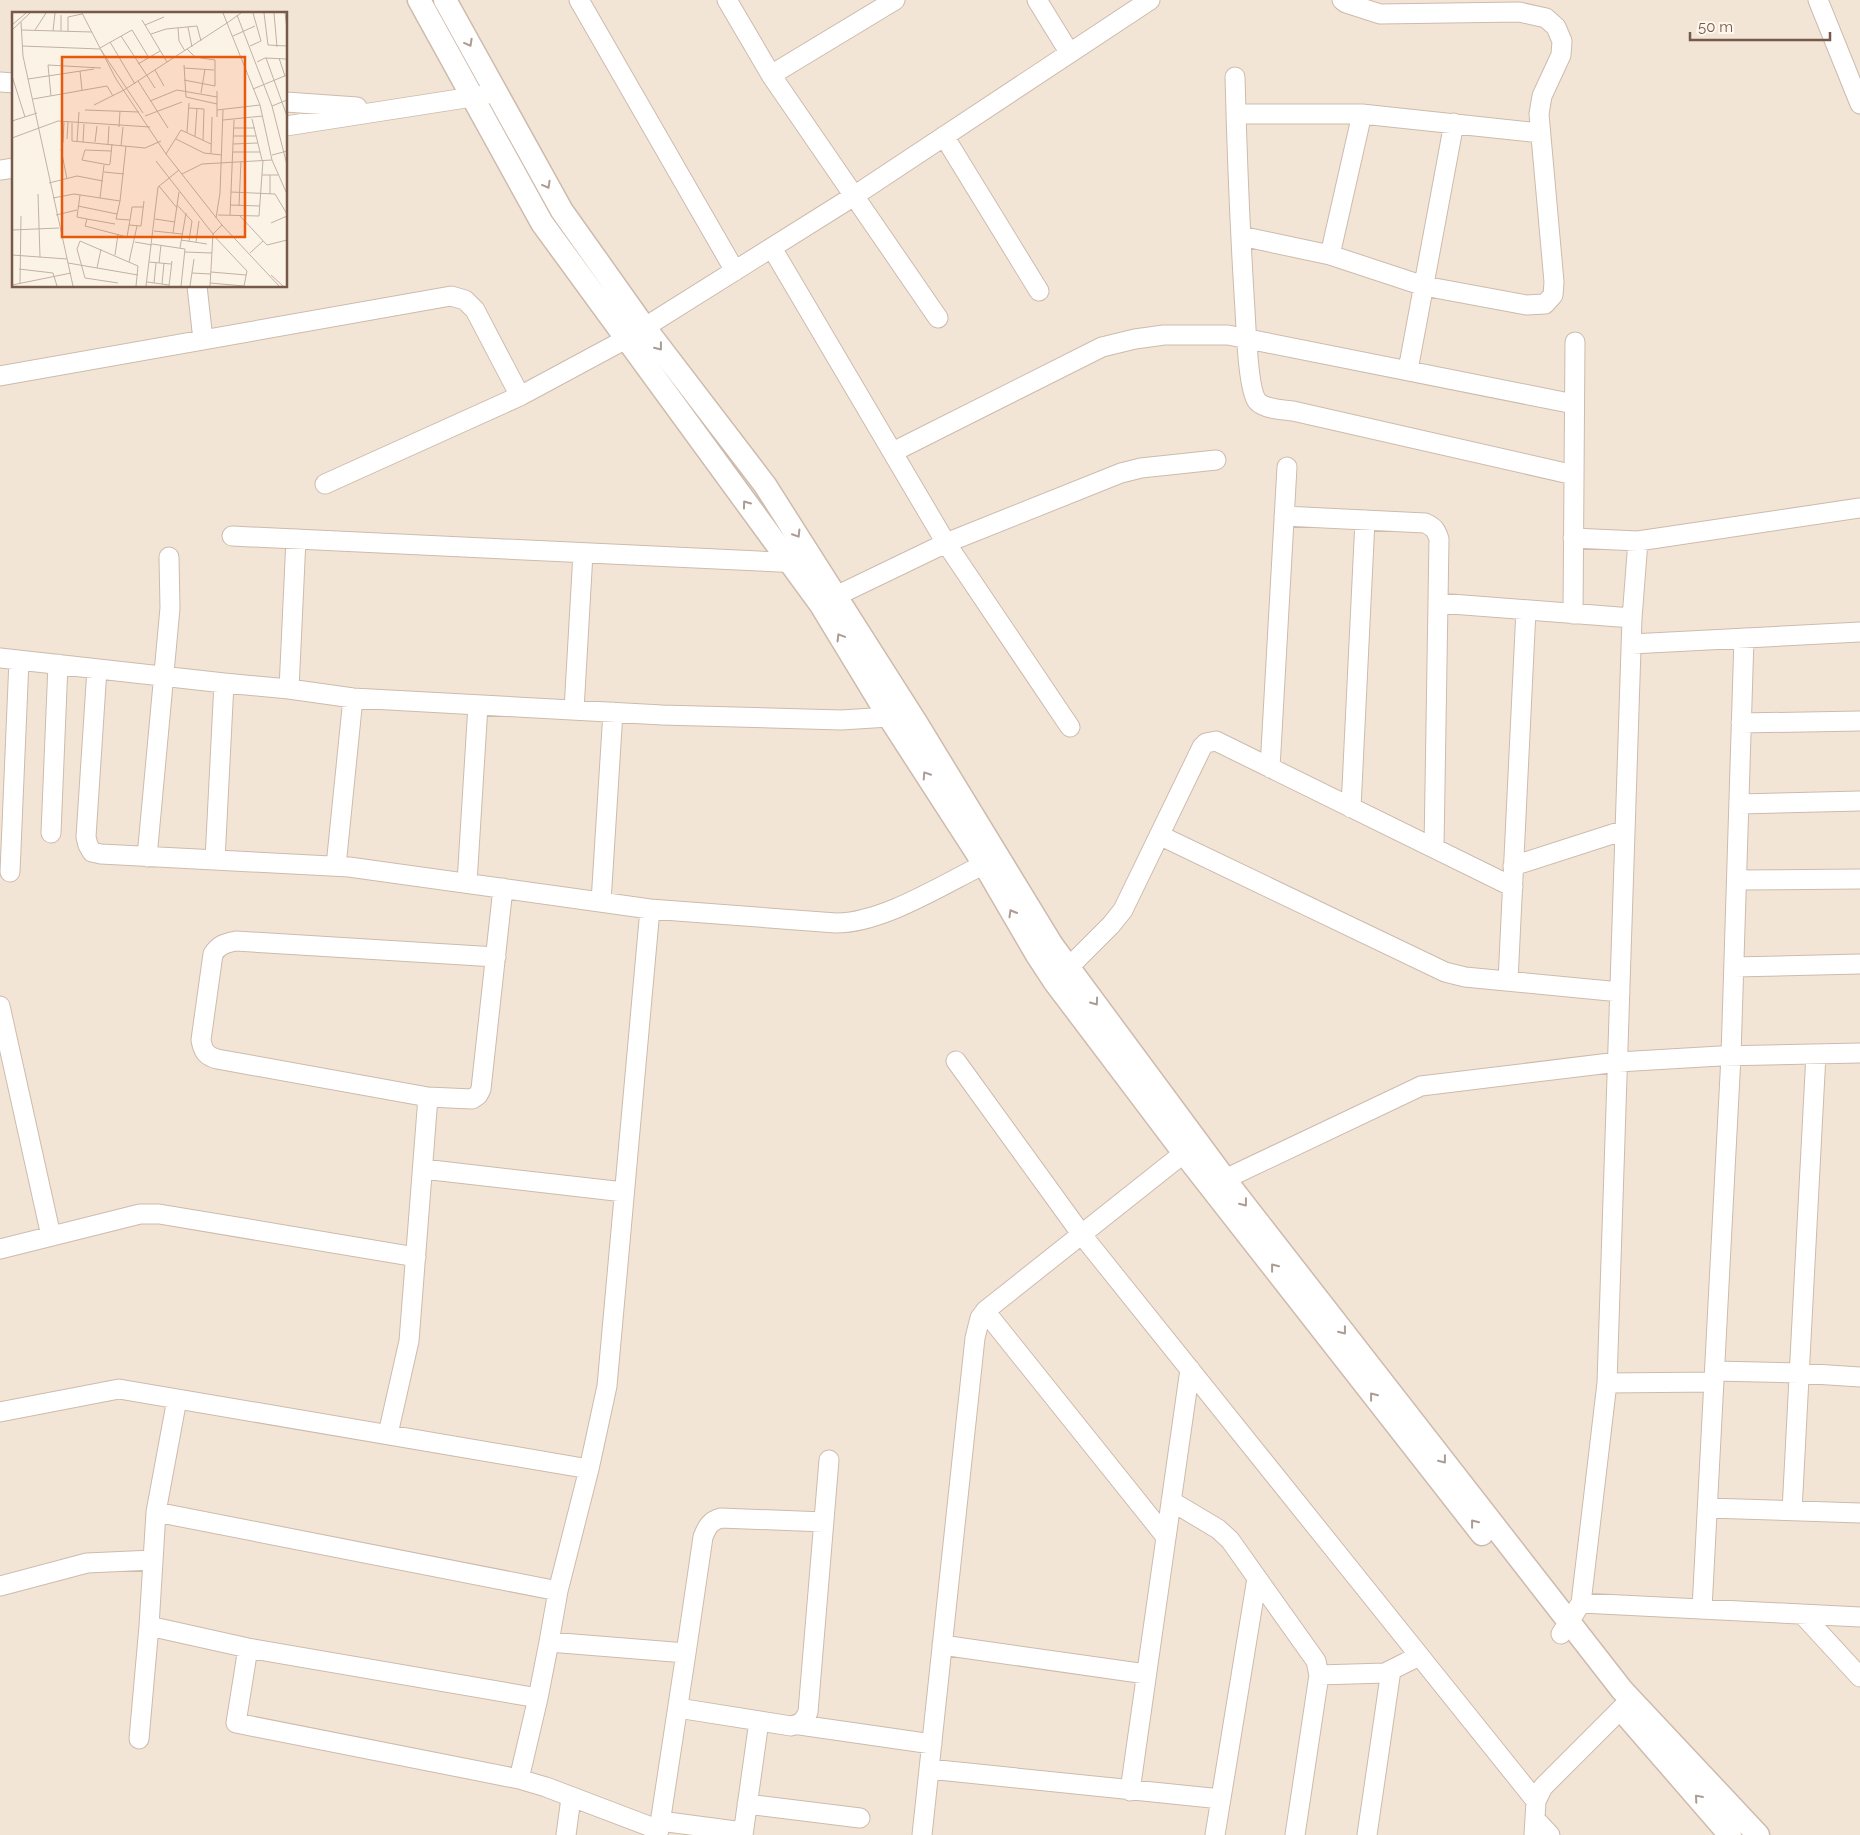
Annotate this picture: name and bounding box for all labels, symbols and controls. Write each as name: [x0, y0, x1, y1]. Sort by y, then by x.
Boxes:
scale bar: [1690, 10, 1830, 42]
inset map: [12, 12, 288, 288]
text: 50 m: [1698, 18, 1733, 36]
one-way arrow: [462, 37, 472, 46]
one-way arrow: [540, 180, 550, 189]
one-way arrow: [654, 341, 662, 350]
one-way arrow: [744, 501, 752, 510]
one-way arrow: [791, 529, 800, 538]
one-way arrow: [837, 633, 847, 642]
one-way arrow: [923, 771, 932, 781]
one-way arrow: [1009, 909, 1019, 918]
one-way arrow: [1089, 996, 1098, 1006]
one-way arrow: [1238, 1197, 1246, 1206]
one-way arrow: [1271, 1264, 1279, 1273]
one-way arrow: [1338, 1325, 1346, 1334]
one-way arrow: [1370, 1392, 1379, 1402]
one-way arrow: [1438, 1454, 1447, 1463]
one-way arrow: [1470, 1520, 1479, 1529]
one-way arrow: [1695, 1795, 1704, 1804]

